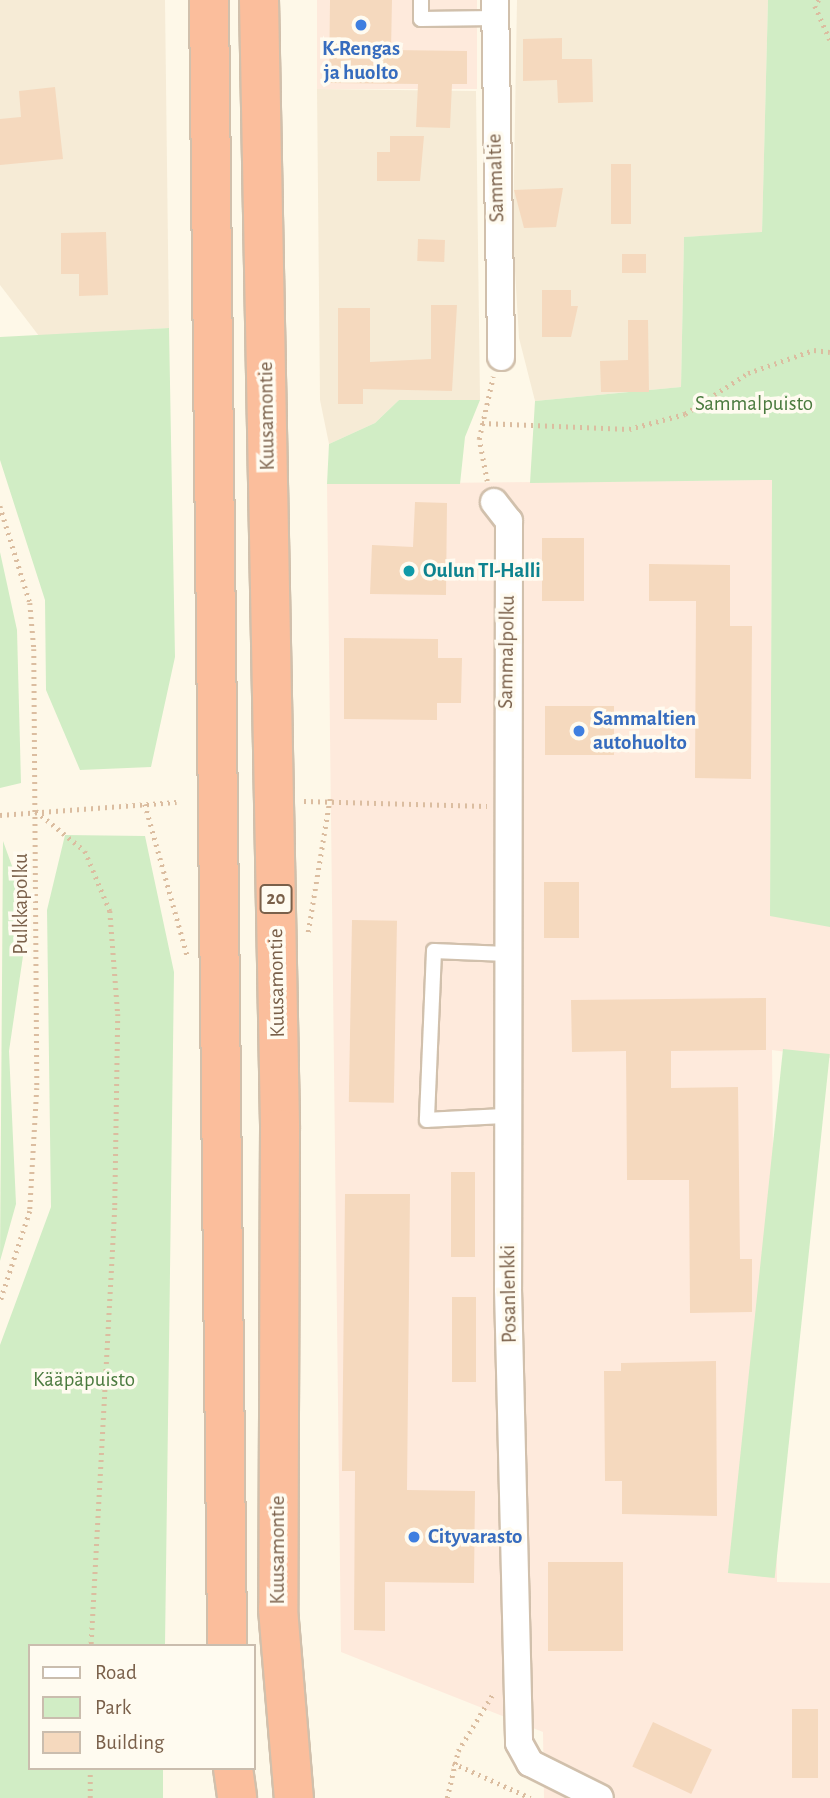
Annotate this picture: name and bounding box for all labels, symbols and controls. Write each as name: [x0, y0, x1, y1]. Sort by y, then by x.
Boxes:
marker: K-Rengas ja huolto: [353, 17, 369, 33]
place label: K-Rengas ja huolto: [322, 36, 400, 86]
street label: Sammaltie: [482, 133, 510, 223]
street label: Kuusamontie: [253, 361, 281, 471]
park label: Sammalpuisto: [695, 391, 813, 417]
place label: Oulun TI-Halli: [423, 558, 541, 584]
marker: Oulun TI-Halli: [401, 563, 417, 579]
street label: Sammalpolku: [493, 595, 521, 709]
place label: Sammaltien autohuolto: [593, 706, 696, 756]
marker: Sammaltien autohuolto: [571, 723, 587, 739]
street label: Pulkkapolku: [8, 853, 34, 955]
road number: 20: [258, 884, 294, 914]
street label: Kuusamontie: [263, 928, 291, 1038]
street label: Posanlenkki: [496, 1245, 522, 1343]
park label: Kääpäpuisto: [33, 1367, 135, 1393]
street label: Kuusamontie: [265, 1495, 291, 1605]
place label: Cityvarasto: [428, 1524, 522, 1550]
marker: Cityvarasto: [406, 1529, 422, 1545]
legend: [28, 1644, 256, 1770]
text: Road: [95, 1662, 137, 1683]
text: Park: [95, 1697, 131, 1718]
text: Building: [95, 1732, 164, 1753]

